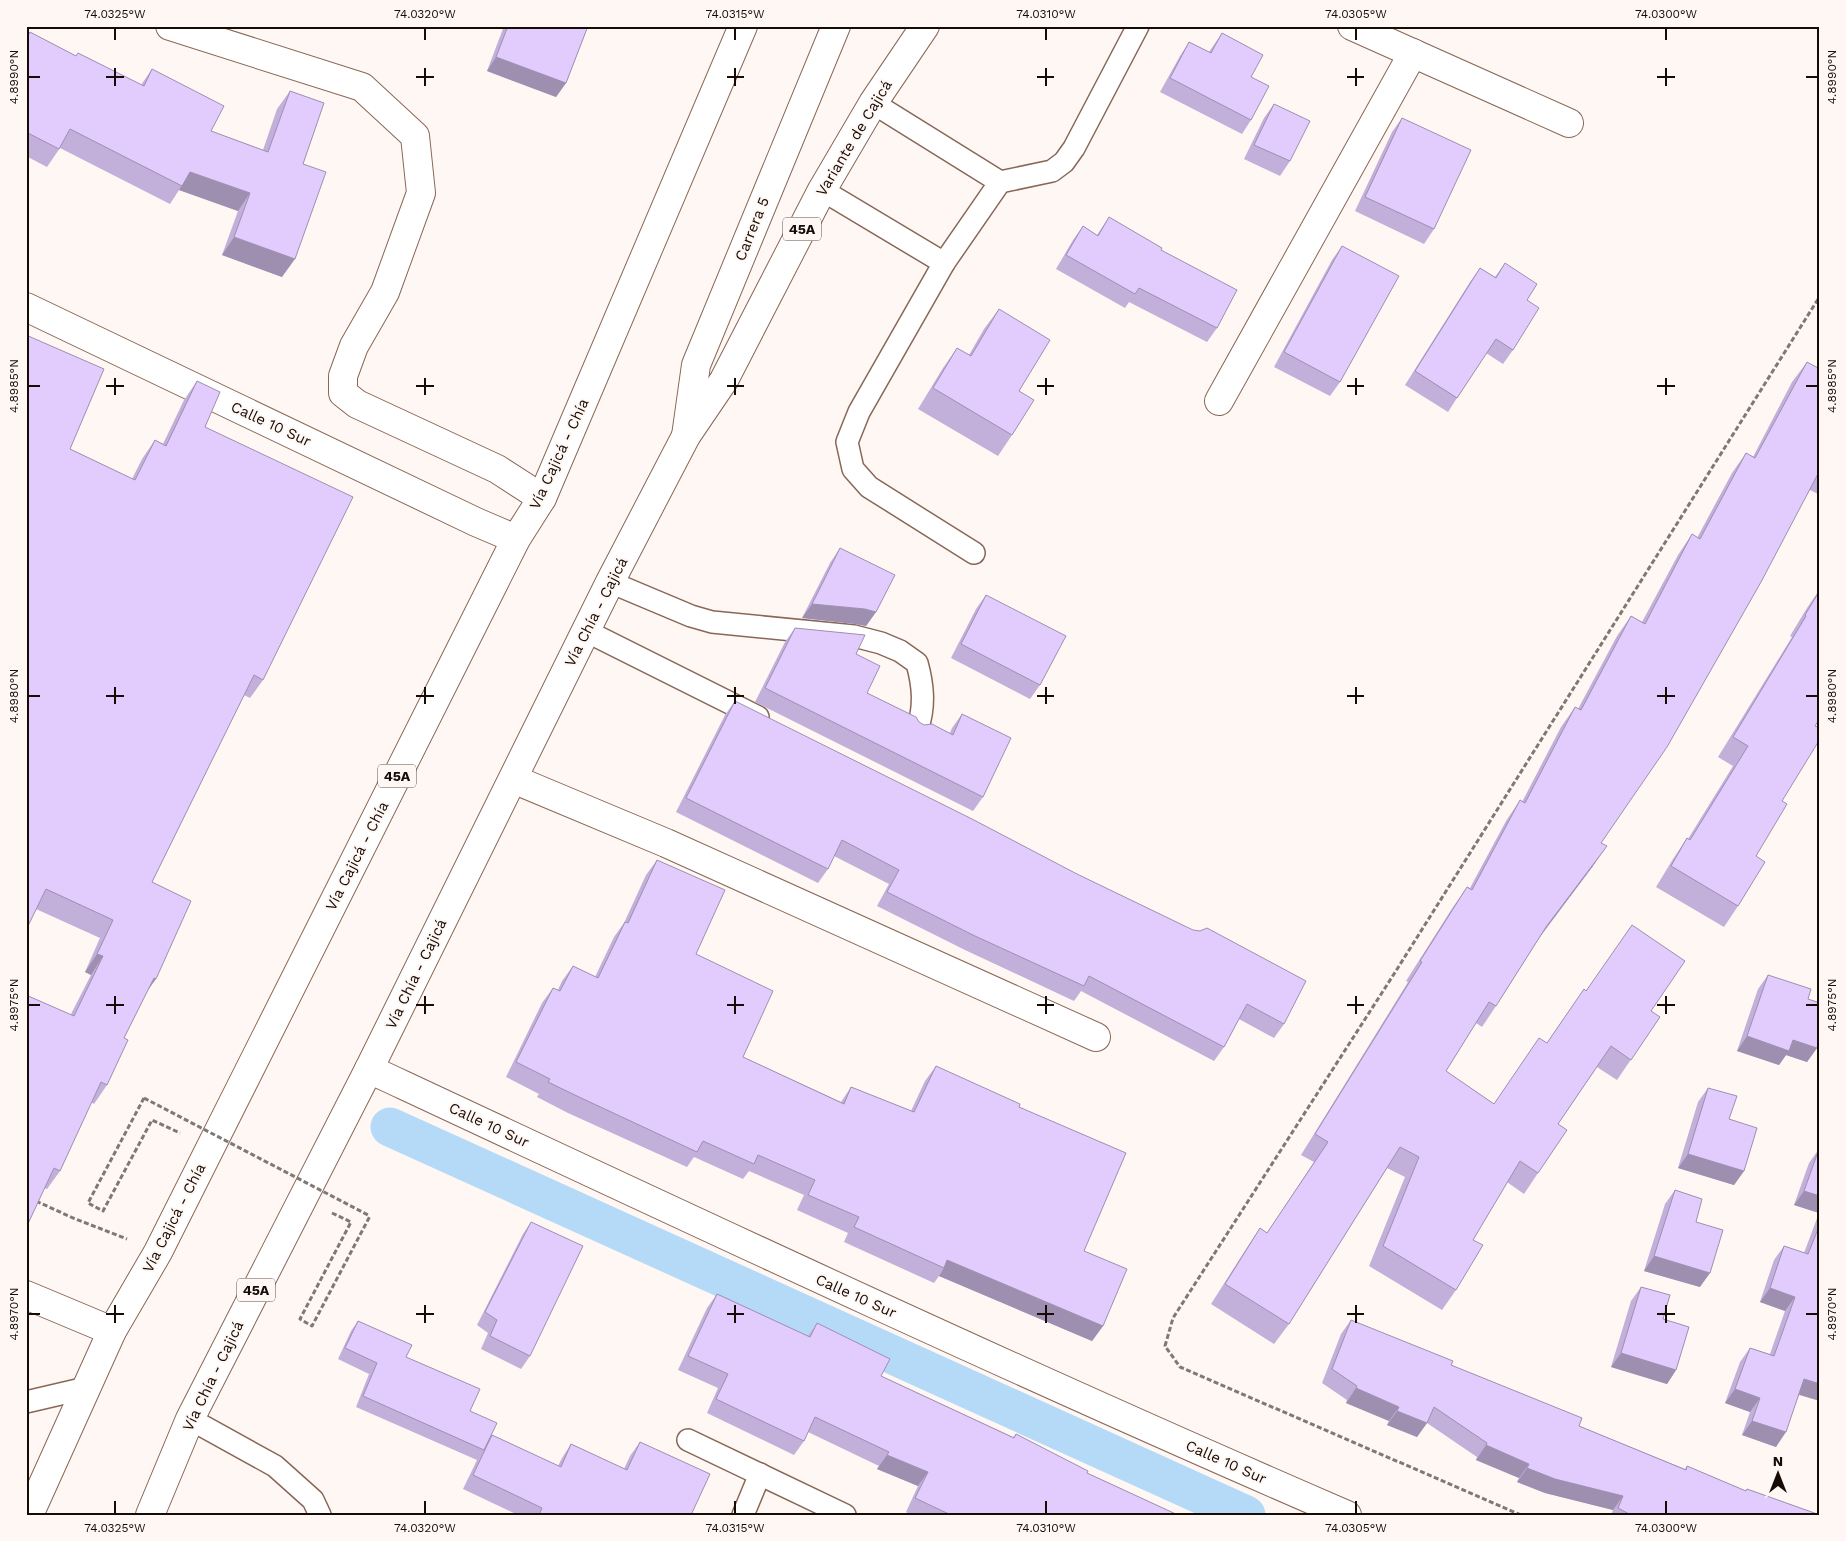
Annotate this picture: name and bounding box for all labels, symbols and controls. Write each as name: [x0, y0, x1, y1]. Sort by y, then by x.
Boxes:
text: 74.0325°W: [84, 7, 146, 21]
text: 74.0320°W: [394, 7, 456, 21]
text: 74.0315°W: [706, 7, 765, 21]
text: 74.0310°W: [1016, 7, 1076, 21]
text: 74.0305°W: [1325, 7, 1387, 21]
text: 74.0300°W: [1635, 7, 1698, 21]
text: 4.8990°N: [7, 50, 21, 104]
text: 4.8990°N: [1825, 50, 1839, 104]
street label: Variante de Cajicá: [812, 76, 896, 199]
street label: Carrera 5: [731, 194, 773, 264]
road number: 45A: [783, 218, 821, 240]
text: 4.8985°N: [7, 359, 21, 413]
text: 4.8985°N: [1825, 359, 1839, 413]
street label: Vía Cajicá - Chía: [525, 395, 593, 512]
street label: Calle 10 Sur: [228, 398, 314, 450]
street label: Vía Chía - Cajicá: [561, 554, 632, 670]
text: 4.8980°N: [7, 669, 21, 723]
text: 4.8980°N: [1825, 669, 1839, 723]
road number: 45A: [378, 764, 416, 788]
street label: Vía Cajicá - Chía: [322, 798, 393, 914]
street label: Vía Chía - Cajicá: [382, 916, 451, 1032]
text: 4.8975°N: [7, 979, 21, 1032]
text: 4.8975°N: [1825, 979, 1839, 1032]
street label: Calle 10 Sur: [446, 1099, 532, 1151]
street label: Vía Cajicá - Chía: [139, 1160, 210, 1276]
street label: Calle 10 Sur: [813, 1270, 899, 1322]
road number: 45A: [237, 1278, 275, 1302]
text: 4.8970°N: [7, 1287, 21, 1341]
text: 4.8970°N: [1825, 1287, 1839, 1341]
street label: Vía Chía - Cajicá: [179, 1318, 248, 1434]
street label: Calle 10 Sur: [1183, 1436, 1269, 1488]
north arrow: [1754, 1448, 1804, 1498]
text: N: [1773, 1453, 1783, 1469]
text: 74.0325°W: [84, 1521, 146, 1535]
text: 74.0320°W: [394, 1521, 456, 1535]
text: 74.0315°W: [706, 1521, 765, 1535]
text: 74.0310°W: [1016, 1521, 1076, 1535]
text: 74.0305°W: [1325, 1521, 1387, 1535]
text: 74.0300°W: [1635, 1521, 1698, 1535]

